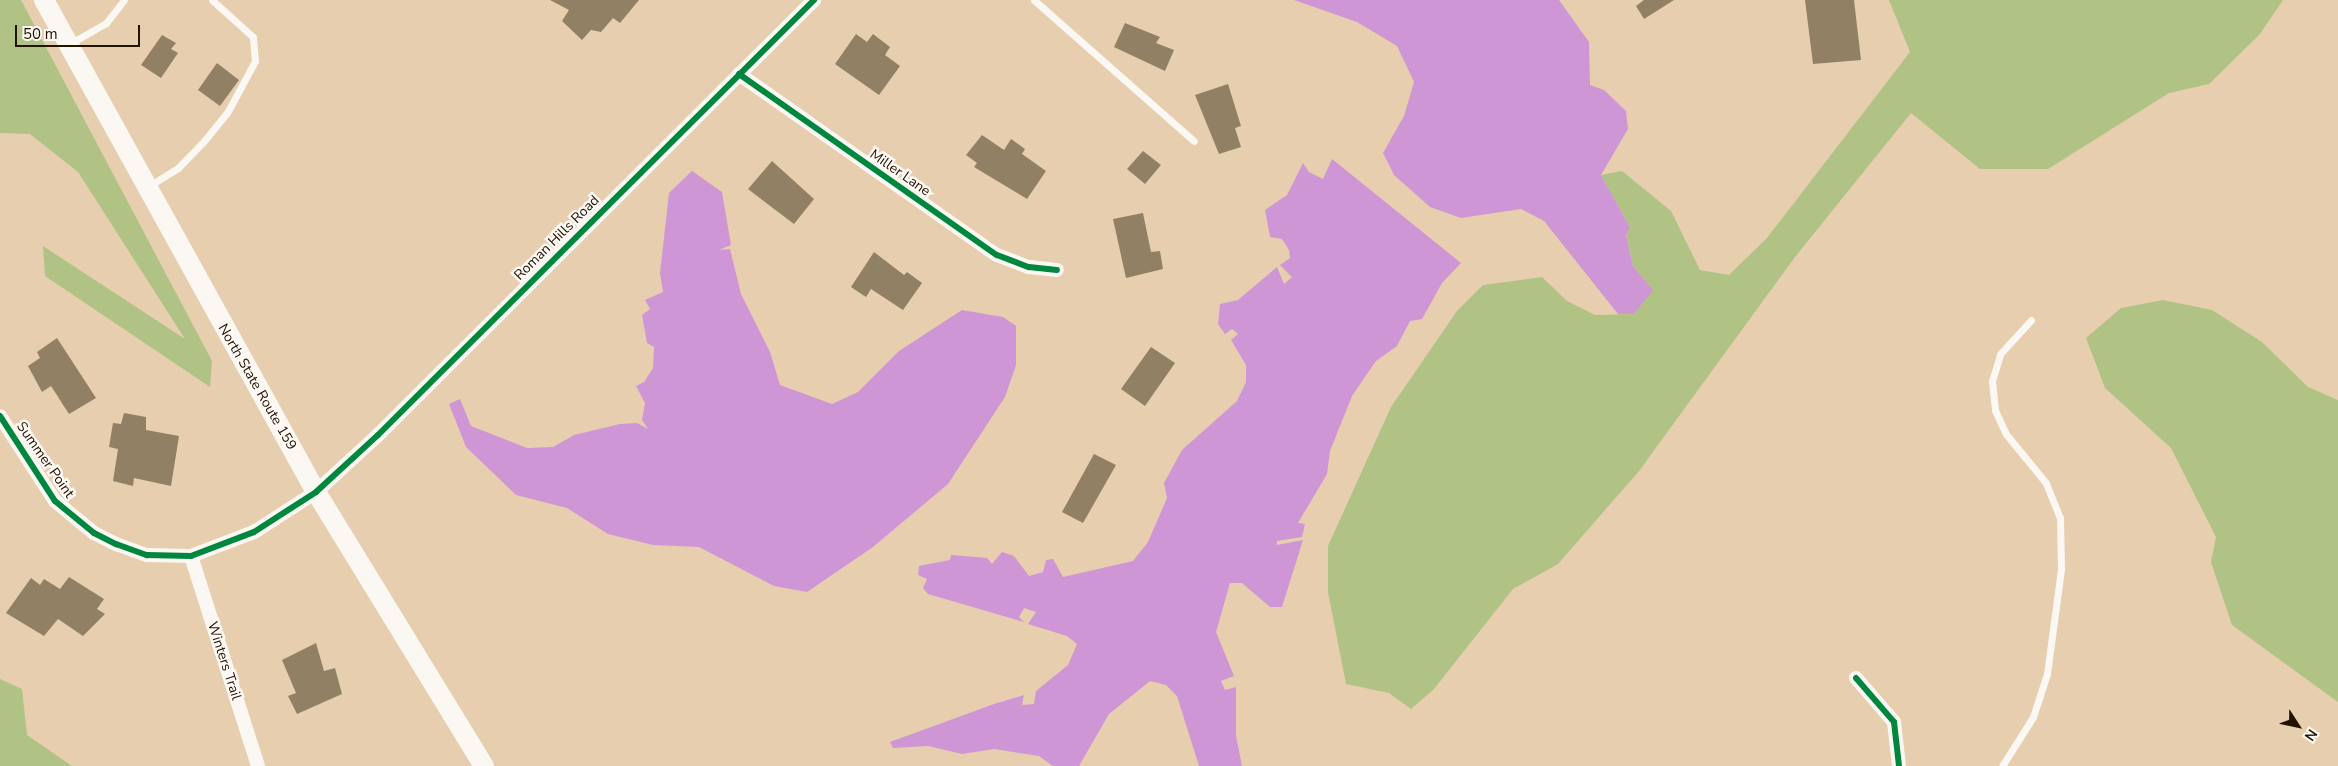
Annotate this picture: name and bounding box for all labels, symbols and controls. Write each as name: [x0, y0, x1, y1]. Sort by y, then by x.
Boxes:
scale bar: [18, 15, 142, 47]
text: 50 m: [23, 24, 58, 44]
street label: Miller Lane: [867, 146, 933, 200]
street label: Roman Hills Road: [511, 192, 603, 284]
street label: North State Route 159: [214, 321, 300, 453]
street label: Summer Point: [13, 419, 77, 501]
street label: Winters Trail: [203, 620, 245, 702]
north arrow: [2273, 701, 2323, 751]
text: N: [2300, 725, 2321, 745]

